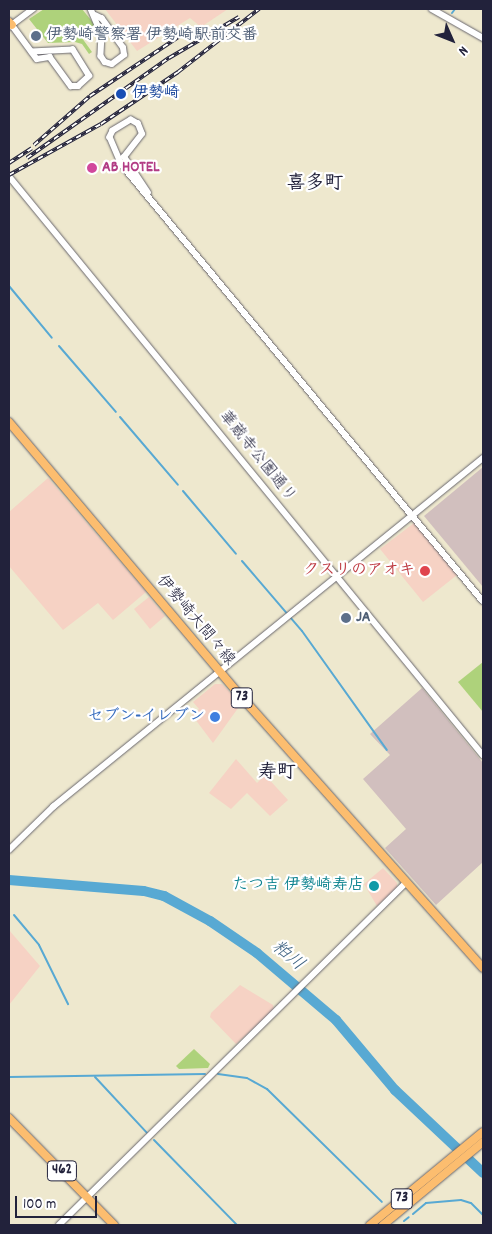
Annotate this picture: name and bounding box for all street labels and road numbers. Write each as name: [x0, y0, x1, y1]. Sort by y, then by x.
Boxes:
street label: 華蔵寺公園通り: [214, 407, 300, 507]
street label: 伊勢崎大間々線: [152, 572, 238, 670]
road number: 73: [231, 686, 253, 710]
road number: 462: [46, 1158, 78, 1184]
road number: 73: [391, 1186, 413, 1212]

